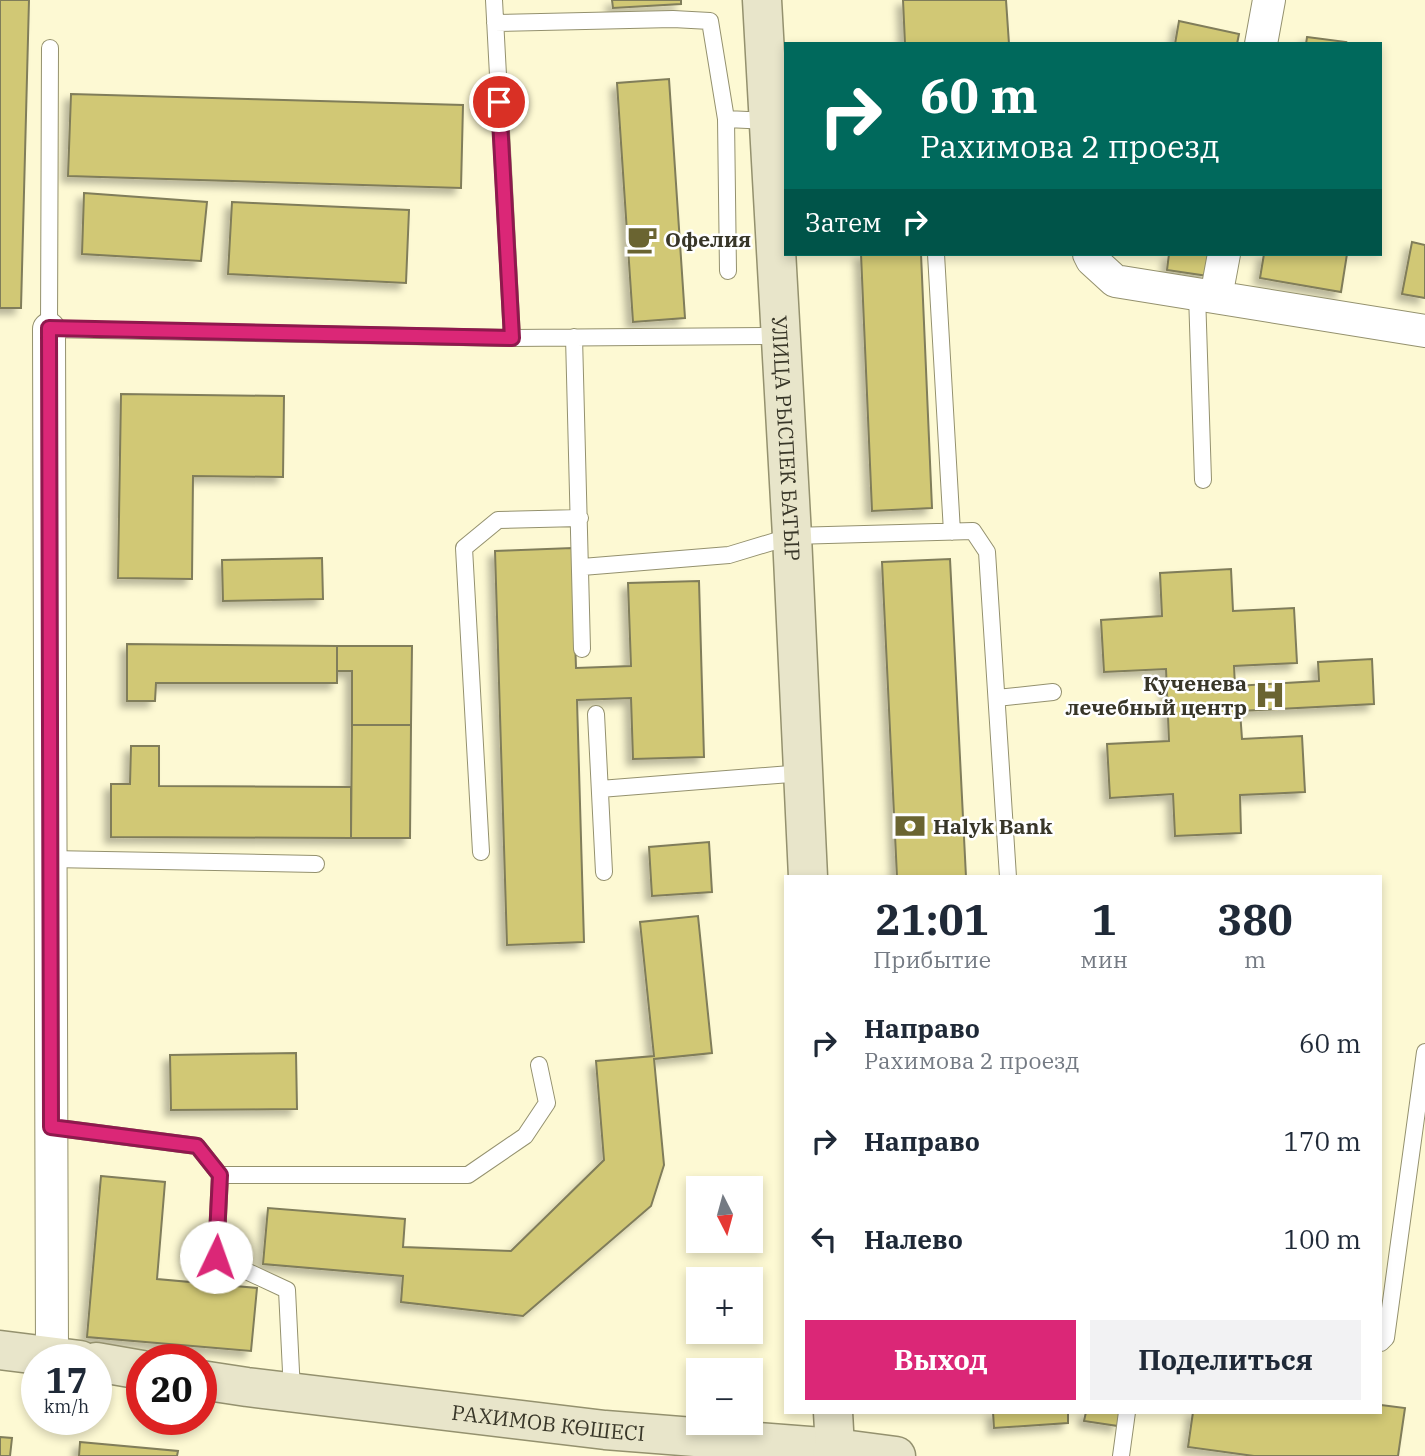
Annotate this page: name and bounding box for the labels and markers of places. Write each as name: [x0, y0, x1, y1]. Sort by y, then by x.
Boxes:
pin: [469, 72, 529, 132]
cafe icon: Офелия: [625, 222, 659, 256]
place label: Офелия: [665, 225, 751, 253]
place label: Кученева лечебный центр: [1065, 669, 1247, 721]
hospital icon: Кученева лечебный центр: [1253, 678, 1287, 712]
bank icon: Halyk Bank: [893, 809, 927, 843]
place label: Halyk Bank: [933, 812, 1053, 840]

